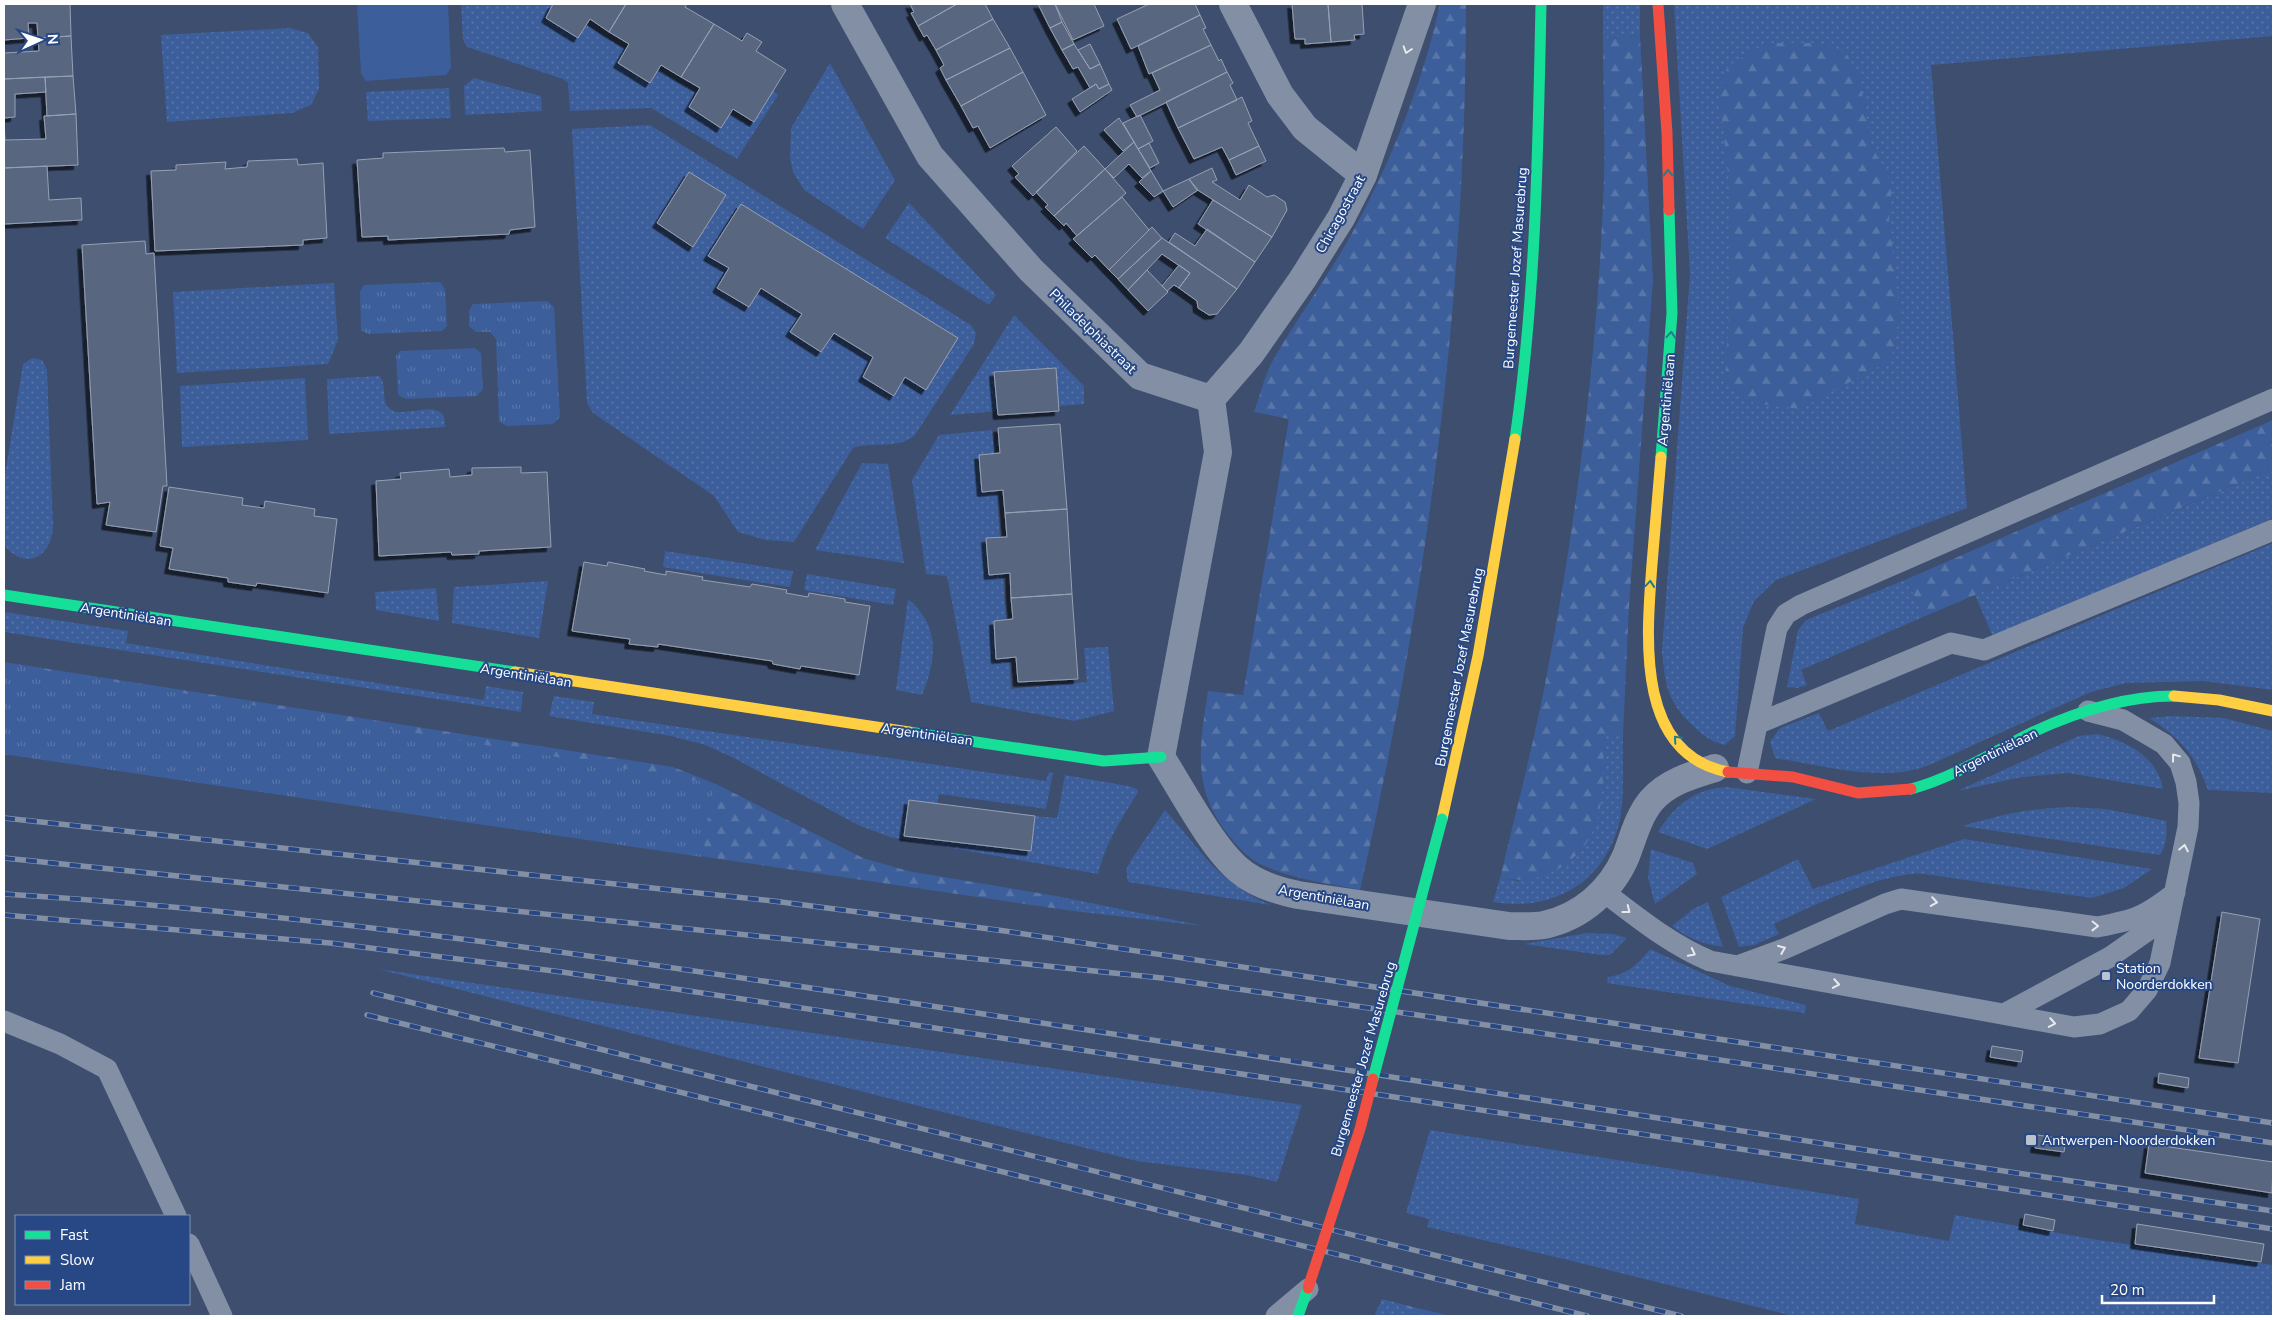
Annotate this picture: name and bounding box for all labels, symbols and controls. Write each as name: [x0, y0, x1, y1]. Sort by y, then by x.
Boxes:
north arrow: [15, 15, 65, 65]
text: N: [43, 34, 62, 45]
one-way arrow: [1403, 46, 1413, 54]
street label: Burgemeester Jozef Masurebrug: [1499, 167, 1532, 370]
one-way arrow: [1663, 168, 1674, 176]
street label: Chicagostraat: [1311, 172, 1370, 257]
street label: Philadelphiastraat: [1045, 285, 1140, 378]
one-way arrow: [1665, 331, 1676, 339]
street label: Argentiniëlaan: [1653, 353, 1680, 447]
street label: Burgemeester Jozef Masurebrug: [1431, 566, 1488, 768]
one-way arrow: [1645, 580, 1656, 588]
street label: Argentiniëlaan: [79, 598, 173, 631]
street label: Argentiniëlaan: [479, 659, 573, 692]
street label: Argentiniëlaan: [880, 719, 974, 750]
street label: Argentiniëlaan: [1949, 724, 2041, 781]
one-way arrow: [1673, 736, 1682, 745]
one-way arrow: [2172, 753, 2181, 763]
one-way arrow: [2178, 843, 2189, 852]
street label: Argentiniëlaan: [1277, 880, 1371, 915]
one-way arrow: [1930, 897, 1939, 907]
one-way arrow: [1621, 904, 1631, 913]
one-way arrow: [2092, 921, 2099, 931]
one-way arrow: [1778, 945, 1786, 955]
one-way arrow: [1686, 947, 1695, 957]
street label: Burgemeester Jozef Masurebrug: [1326, 959, 1400, 1159]
place label: Station Noorderdokken: [2116, 959, 2213, 994]
marker: Station Noorderdokken: [2100, 970, 2112, 982]
one-way arrow: [1832, 978, 1841, 988]
one-way arrow: [2048, 1017, 2056, 1027]
place label: Antwerpen-Noorderdokken: [2042, 1131, 2215, 1150]
marker: Antwerpen-Noorderdokken: [2024, 1133, 2038, 1147]
legend: [15, 1215, 190, 1305]
text: Fast: [60, 1225, 89, 1245]
text: Slow: [60, 1250, 95, 1270]
scale bar: [2102, 1272, 2214, 1304]
text: Jam: [59, 1275, 86, 1295]
text: 20 m: [2110, 1280, 2145, 1300]

